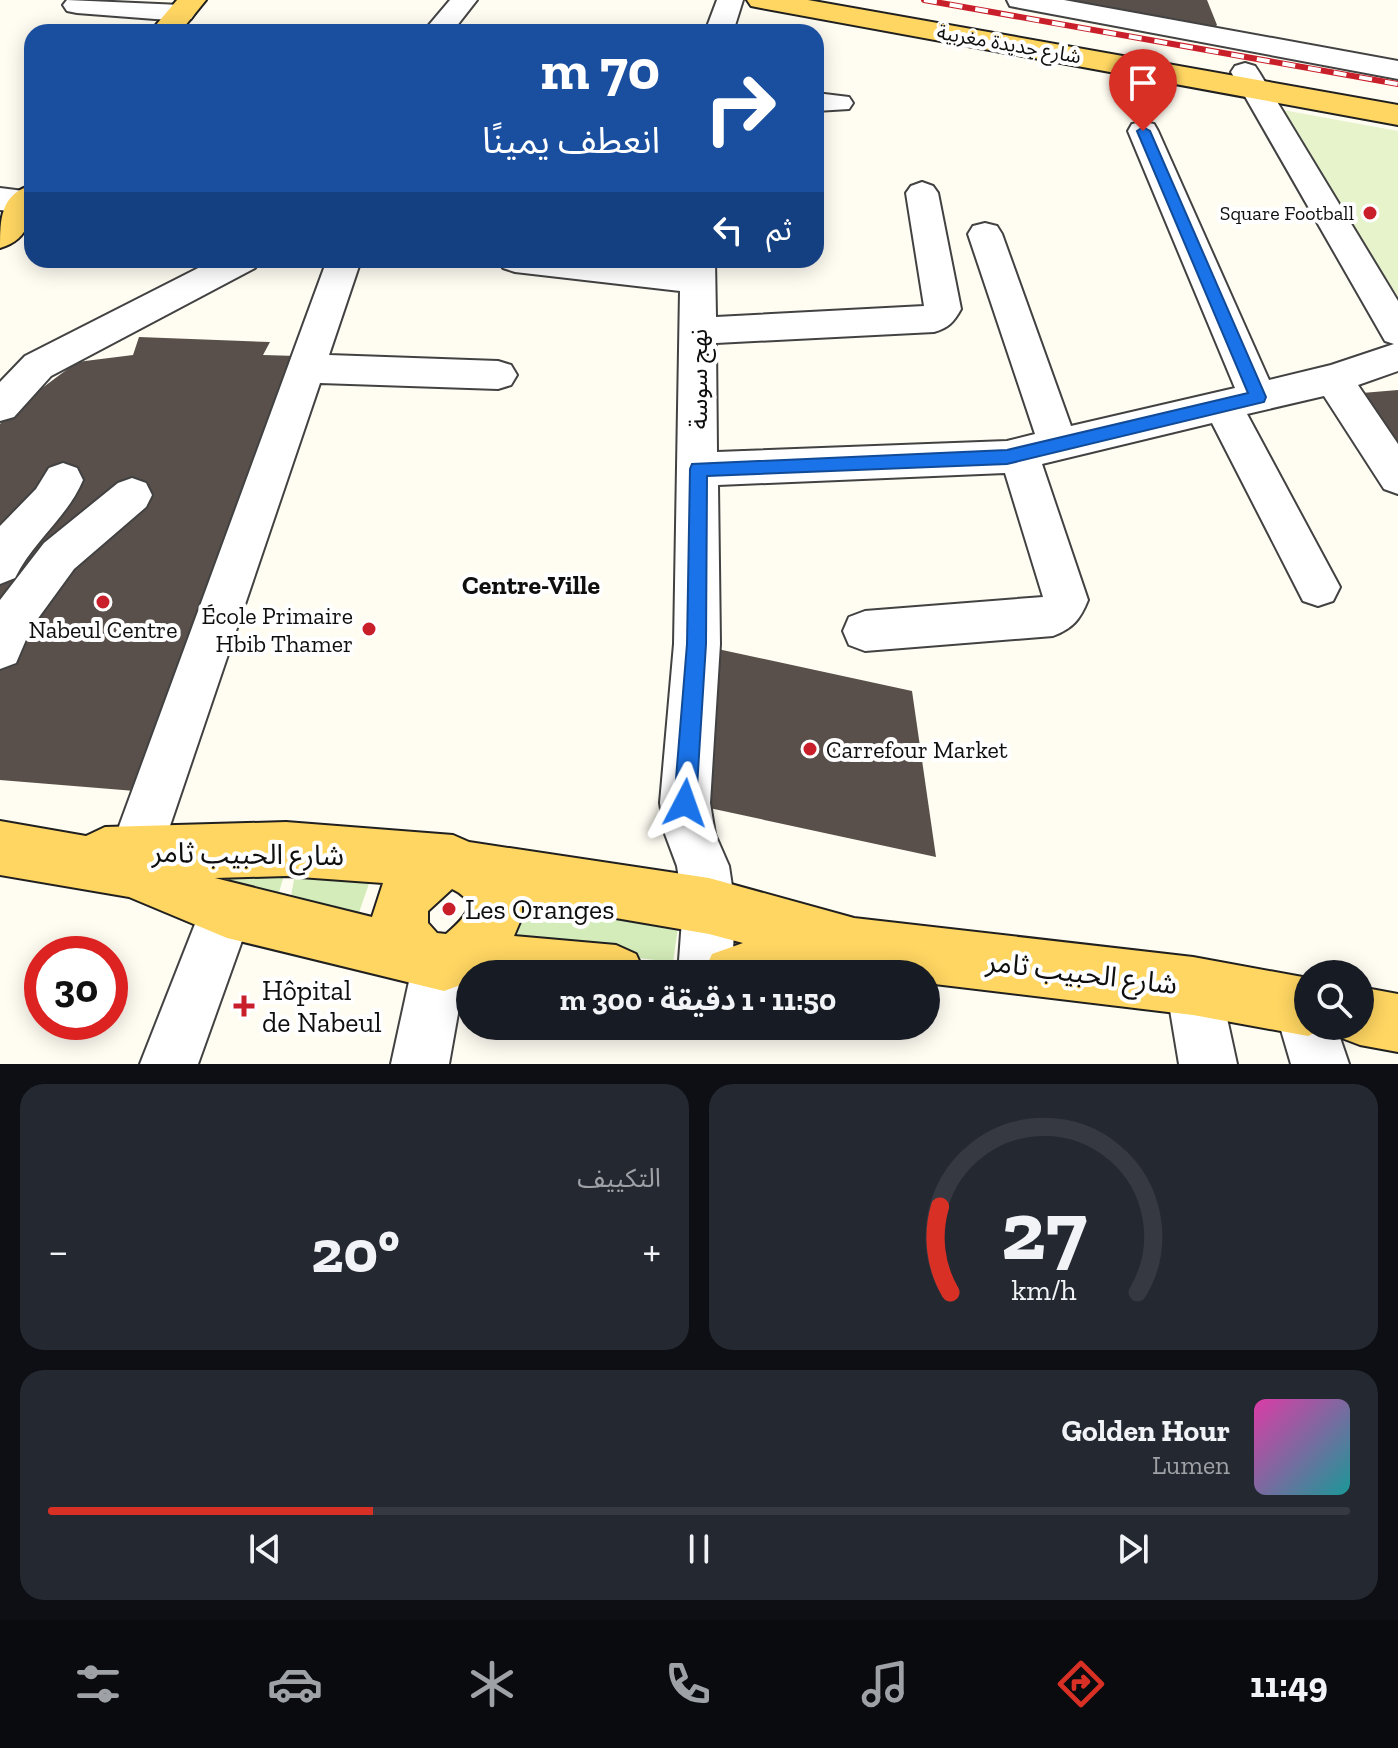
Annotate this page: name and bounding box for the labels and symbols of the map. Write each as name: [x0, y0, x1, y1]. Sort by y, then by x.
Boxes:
street label: شارع جديدة مغربية: [935, 20, 1083, 71]
pin: [1109, 49, 1177, 131]
place label: Square Football: [1220, 201, 1354, 225]
marker: Square Football: [1361, 204, 1379, 222]
street label: نهج سوسة: [684, 329, 716, 429]
district label: Centre-Ville: [462, 569, 600, 601]
marker: Nabeul Centre: [94, 593, 112, 611]
place label: École Primaire Hbib Thamer: [201, 601, 353, 658]
place label: Nabeul Centre: [29, 615, 177, 644]
marker: École Primaire Hbib Thamer: [360, 620, 378, 638]
place label: Carrefour Market: [826, 735, 1008, 764]
marker: Carrefour Market: [801, 740, 819, 758]
position arrow: [643, 761, 727, 845]
street label: شارع الحبيب ثامر: [151, 836, 344, 876]
place label: Les Oranges: [465, 893, 615, 926]
marker: Les Oranges: [440, 900, 458, 918]
speed limit sign: 30: [24, 936, 128, 1040]
street label: شارع الحبيب ثامر: [983, 945, 1179, 1005]
place label: Hôpital de Nabeul: [262, 974, 382, 1039]
marker: Hôpital de Nabeul: [233, 995, 255, 1017]

